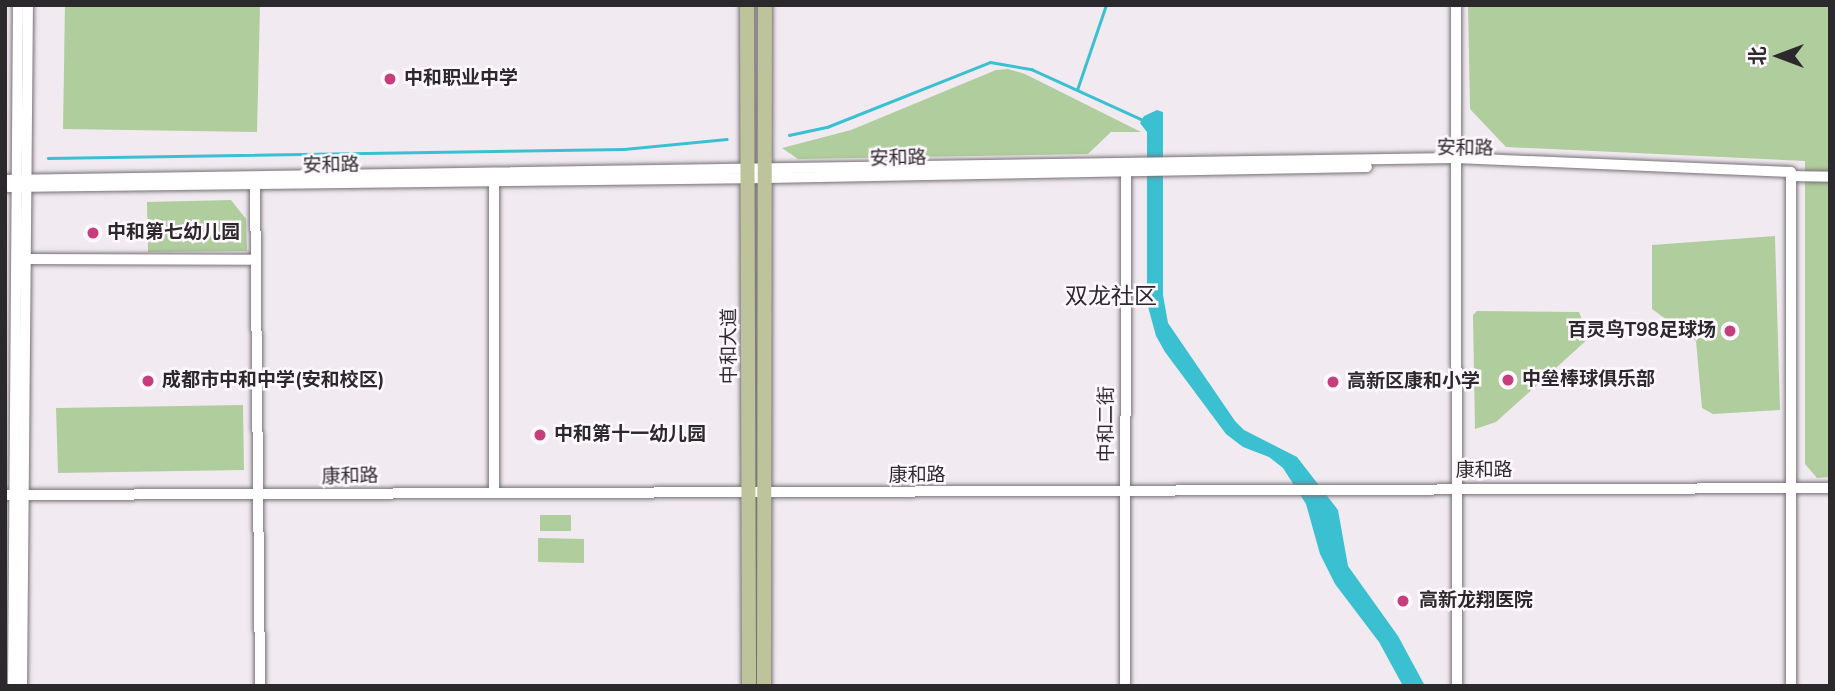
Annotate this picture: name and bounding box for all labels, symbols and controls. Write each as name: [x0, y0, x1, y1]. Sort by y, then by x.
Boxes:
north arrow: [1744, 21, 1814, 91]
text: 北: [1745, 47, 1771, 66]
place label: 中和职业中学: [404, 68, 518, 90]
marker: 中和职业中学: [382, 71, 398, 87]
street label: 安和路: [1436, 137, 1494, 161]
street label: 安和路: [869, 147, 927, 171]
street label: 安和路: [302, 154, 360, 178]
place label: 中和第七幼儿园: [107, 222, 240, 244]
marker: 中和第七幼儿园: [85, 225, 101, 241]
district label: 双龙社区: [1065, 283, 1157, 311]
street label: 中和大道: [719, 308, 741, 384]
place label: 百灵鸟T98足球场: [1567, 320, 1716, 342]
marker: 百灵鸟T98足球场: [1722, 323, 1738, 339]
place label: 中垒棒球俱乐部: [1522, 369, 1655, 391]
place label: 成都市中和中学(安和校区): [162, 370, 385, 392]
place label: 高新区康和小学: [1347, 371, 1480, 393]
marker: 中垒棒球俱乐部: [1500, 372, 1516, 388]
marker: 成都市中和中学(安和校区): [140, 373, 156, 389]
marker: 高新区康和小学: [1325, 374, 1341, 390]
street label: 中和二街: [1096, 386, 1118, 462]
place label: 中和第十一幼儿园: [554, 424, 706, 446]
marker: 中和第十一幼儿园: [532, 427, 548, 443]
street label: 康和路: [1456, 460, 1512, 482]
street label: 康和路: [321, 465, 379, 489]
street label: 康和路: [889, 465, 945, 487]
place label: 高新龙翔医院: [1419, 590, 1533, 612]
marker: 高新龙翔医院: [1393, 591, 1413, 611]

